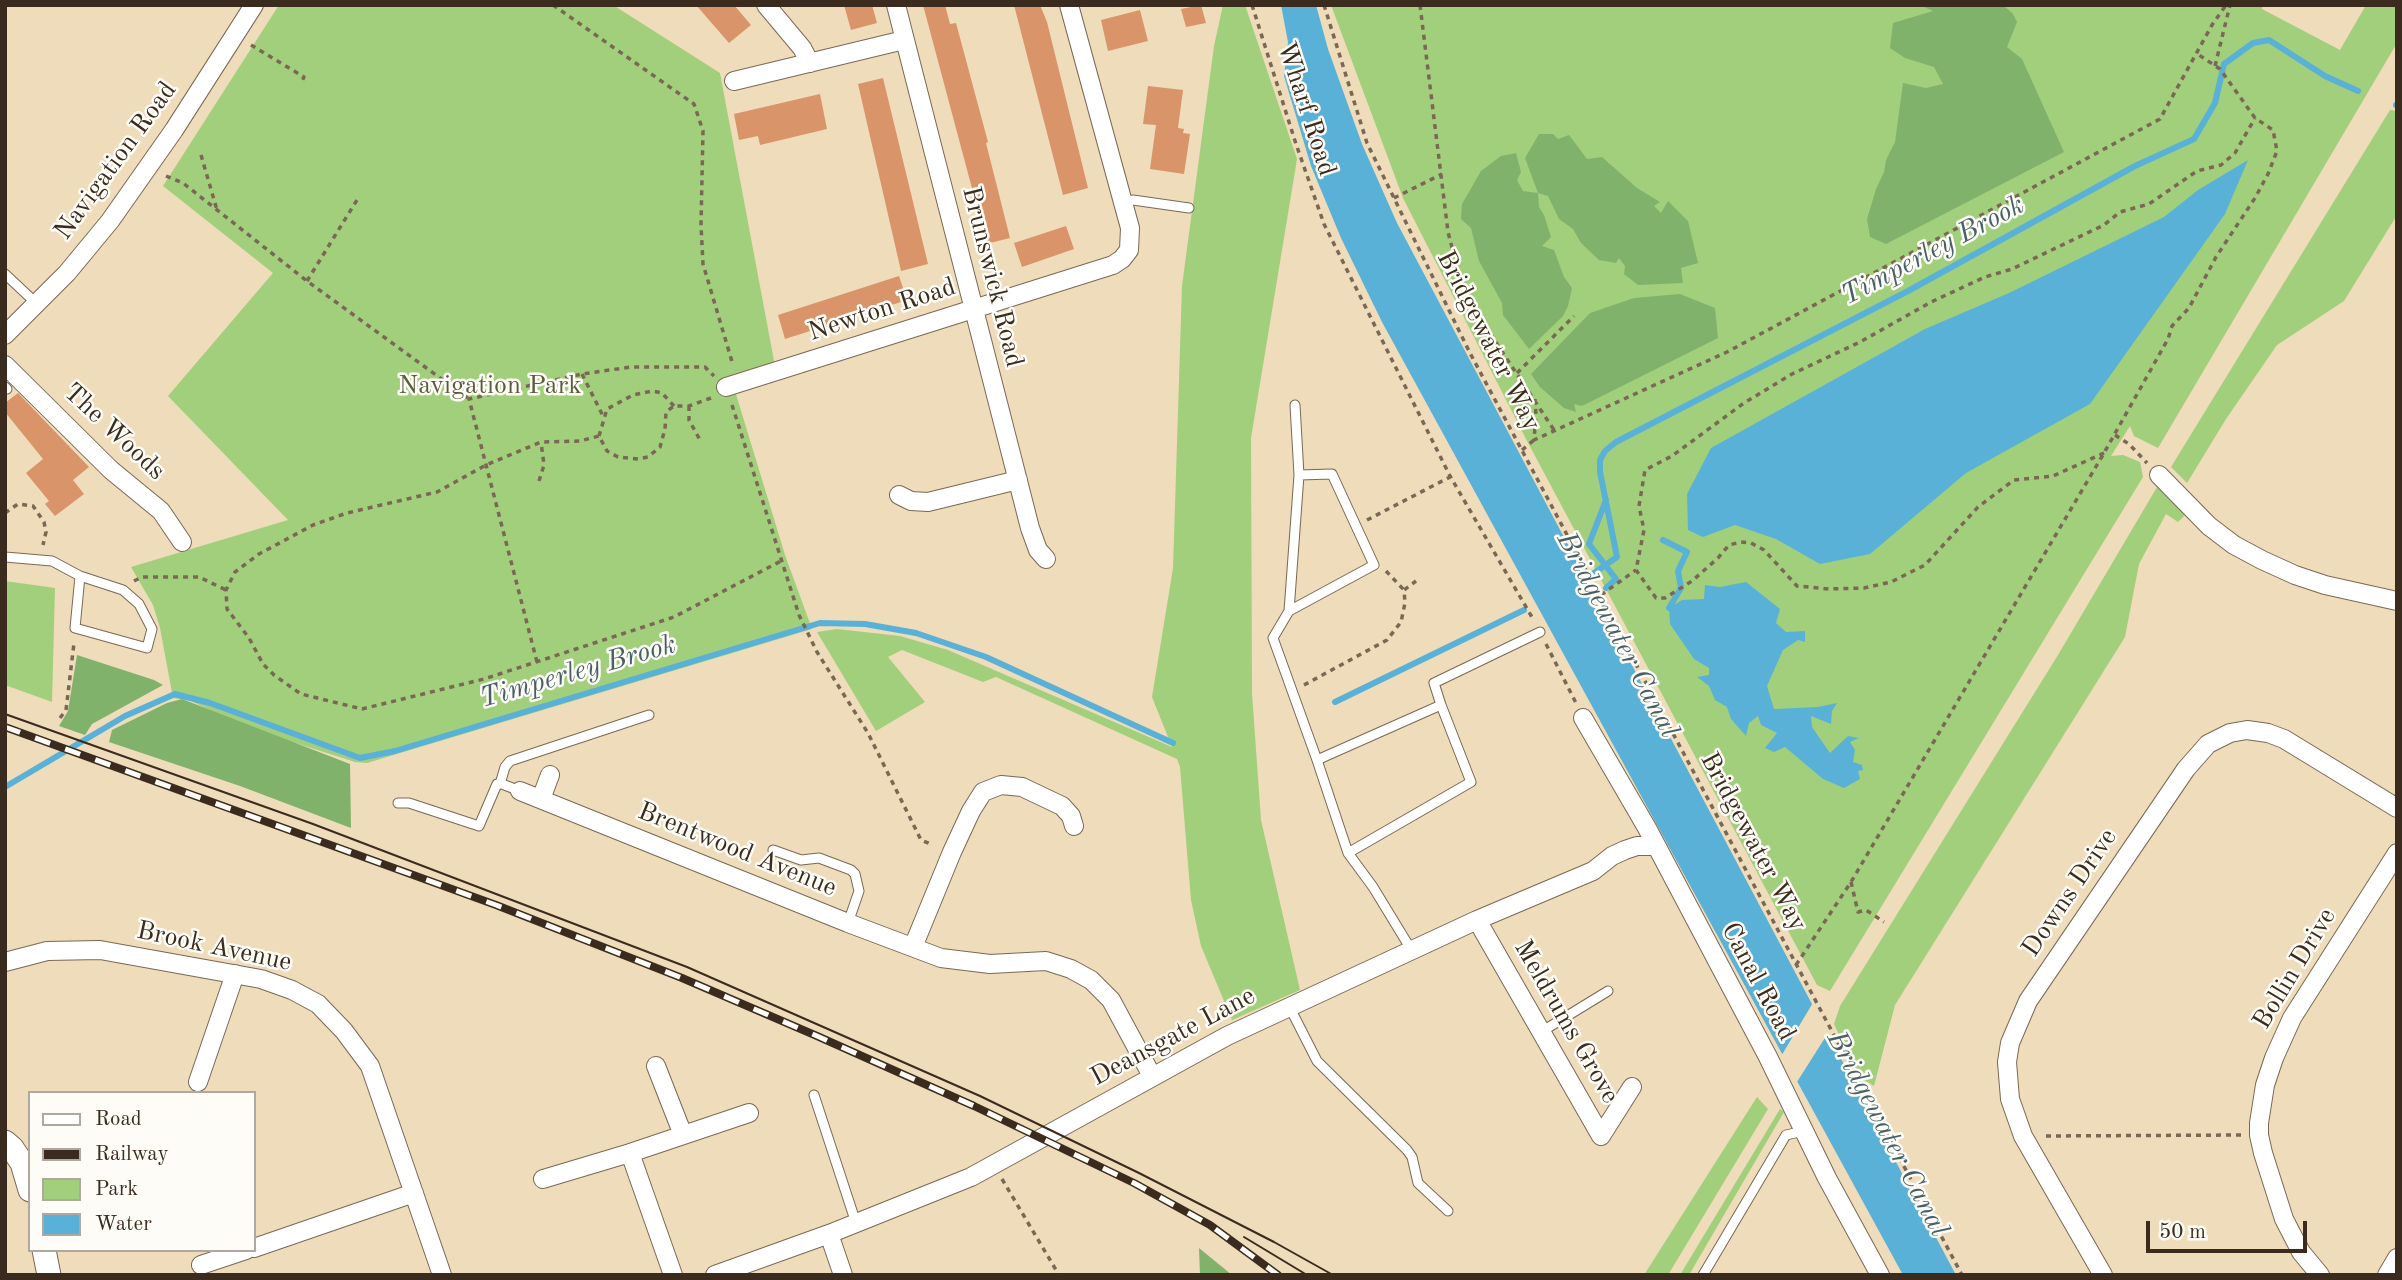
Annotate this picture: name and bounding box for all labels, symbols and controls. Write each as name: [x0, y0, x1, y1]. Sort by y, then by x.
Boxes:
street label: Wharf Road: [1270, 38, 1342, 180]
street label: Navigation Road: [48, 76, 184, 246]
street label: Brunswick Road: [954, 183, 1030, 371]
water label: Timperley Brook: [1836, 189, 2030, 313]
street label: Bridgewater Way: [1429, 246, 1547, 436]
street label: Newton Road: [804, 271, 960, 349]
park label: Navigation Park: [398, 370, 582, 402]
street label: The Woods: [57, 377, 171, 487]
water label: Bridgewater Canal: [1548, 526, 1686, 744]
water label: Timperley Brook: [476, 628, 680, 716]
street label: Bridgewater Way: [1693, 747, 1813, 937]
street label: Brentwood Avenue: [633, 796, 841, 904]
street label: Downs Drive: [2016, 823, 2124, 963]
street label: Bollin Drive: [2247, 903, 2343, 1035]
street label: Brook Avenue: [134, 915, 294, 979]
street label: Canal Road: [1714, 918, 1802, 1046]
street label: Meldrums Grove: [1507, 935, 1625, 1109]
street label: Deansgate Lane: [1085, 981, 1261, 1093]
water label: Bridgewater Canal: [1818, 1025, 1956, 1243]
legend: [28, 1091, 256, 1252]
text: Road: [95, 1109, 142, 1130]
text: Railway: [95, 1144, 169, 1165]
text: Park: [95, 1179, 138, 1200]
scale bar: [2150, 1206, 2311, 1250]
text: Water: [95, 1214, 152, 1235]
text: 50 m: [2159, 1222, 2206, 1243]

